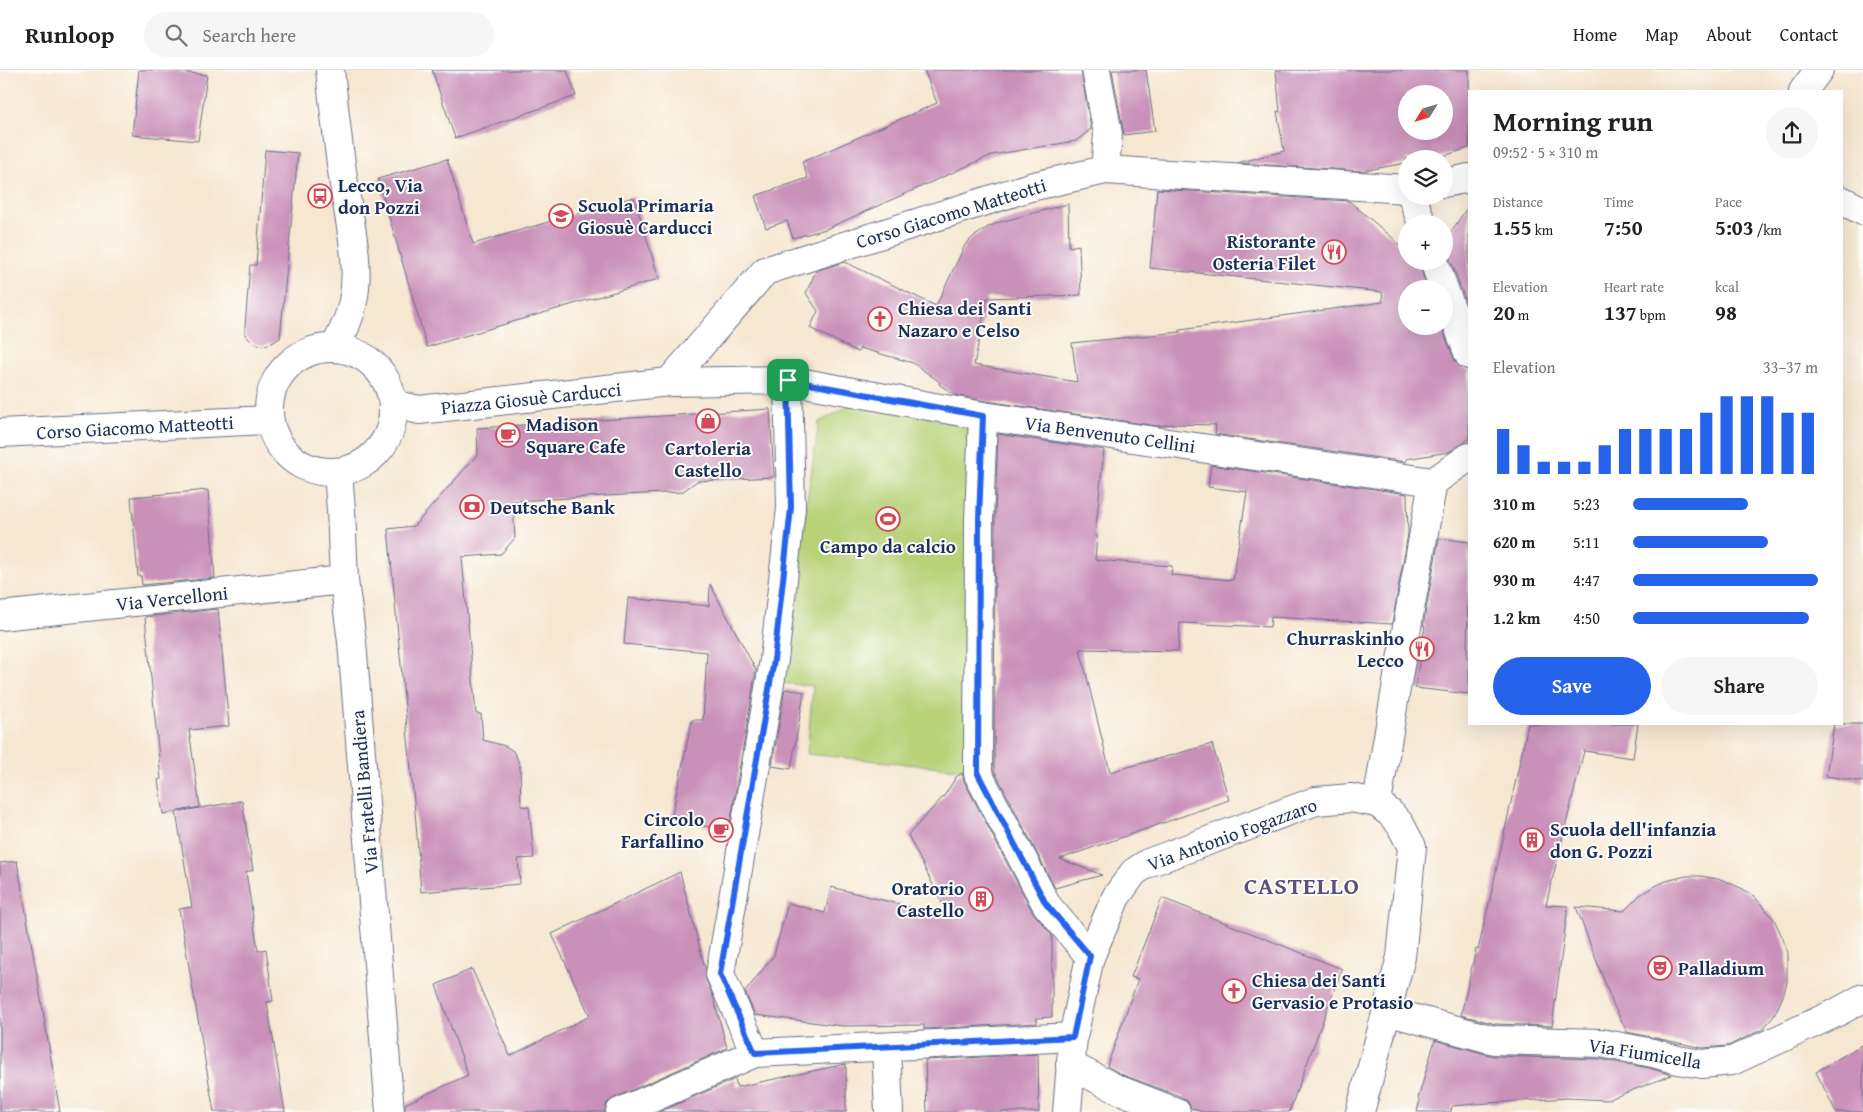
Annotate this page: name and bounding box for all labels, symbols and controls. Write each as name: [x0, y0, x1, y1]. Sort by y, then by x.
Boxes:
search box: [144, 12, 494, 57]
text: Runloop: [25, 17, 114, 52]
icon: search: [162, 21, 190, 49]
text: Search here: [202, 21, 296, 49]
text: Home: [1573, 21, 1617, 48]
text: Map: [1645, 21, 1678, 48]
text: About: [1706, 21, 1752, 48]
text: Contact: [1780, 21, 1838, 48]
north arrow: [1398, 85, 1452, 140]
map controls: [1398, 85, 1453, 335]
text: Morning run: [1493, 100, 1653, 141]
button: share: [1766, 107, 1818, 159]
text: 09:52 · 5 × 310 m: [1493, 140, 1598, 164]
button: layers: [1398, 150, 1453, 205]
place label: Lecco, Via don Pozzi: [338, 171, 423, 221]
street label: Corso Giacomo Matteotti: [852, 171, 1050, 255]
bus stop icon: Lecco, Via don Pozzi: [307, 183, 333, 209]
place label: Scuola Primaria Giosuè Carducci: [578, 191, 714, 241]
text: Distance: [1493, 192, 1543, 212]
text: Time: [1604, 192, 1634, 212]
text: Pace: [1715, 192, 1742, 212]
school or university icon: Scuola Primaria Giosuè Carducci: [548, 203, 574, 229]
text: 1.55: [1493, 212, 1532, 243]
text: 7:50: [1604, 212, 1643, 243]
text: 5:03: [1715, 212, 1754, 243]
button: +: [1398, 215, 1453, 270]
text: km: [1532, 220, 1553, 240]
text: /km: [1754, 220, 1782, 240]
place label: Ristorante Osteria Filet: [1213, 227, 1317, 277]
restaurant icon: Ristorante Osteria Filet: [1321, 239, 1347, 265]
text: Elevation: [1493, 277, 1548, 297]
text: Heart rate: [1604, 277, 1664, 297]
text: kcal: [1715, 277, 1739, 297]
button: −: [1398, 280, 1453, 335]
place label: Chiesa dei Santi Nazaro e Celso: [898, 294, 1032, 344]
text: 20: [1493, 297, 1515, 328]
text: 137: [1604, 297, 1637, 328]
text: 98: [1715, 297, 1737, 328]
text: m: [1515, 305, 1529, 325]
text: bpm: [1637, 305, 1666, 325]
church icon: Chiesa dei Santi Nazaro e Celso: [867, 306, 893, 332]
text: Elevation: [1493, 355, 1556, 379]
text: 33–37 m: [1763, 355, 1818, 379]
pin: [767, 359, 809, 401]
icon: arrive: [774, 366, 802, 394]
street label: Piazza Giosuè Carducci: [440, 375, 622, 421]
street label: Corso Giacomo Matteotti: [36, 408, 234, 446]
shop icon: Cartoleria Castello: [695, 408, 721, 434]
street label: Via Benvenuto Cellini: [1023, 408, 1197, 460]
place label: Madison Square Cafe: [526, 410, 626, 460]
cafe icon: Madison Square Cafe: [495, 422, 521, 448]
place label: Cartoleria Castello: [665, 434, 751, 484]
text: 310 m: [1493, 492, 1535, 516]
text: 5:23: [1573, 492, 1600, 516]
place label: Deutsche Bank: [490, 493, 615, 521]
bank icon: Deutsche Bank: [459, 494, 485, 520]
sports icon: Campo da calcio: [875, 506, 901, 532]
text: 620 m: [1493, 530, 1535, 554]
text: 5:11: [1573, 530, 1600, 554]
place label: Campo da calcio: [820, 532, 956, 560]
text: 930 m: [1493, 568, 1535, 592]
text: 4:47: [1573, 568, 1600, 592]
street label: Via Vercelloni: [115, 578, 229, 618]
text: 1.2 km: [1493, 606, 1540, 630]
text: 4:50: [1573, 606, 1600, 630]
place label: Churraskinho Lecco: [1287, 624, 1404, 674]
restaurant icon: Churraskinho Lecco: [1409, 636, 1435, 662]
button: Save: [1493, 657, 1651, 715]
button: Share: [1661, 657, 1818, 715]
street label: Via Fratelli Bandiera: [343, 709, 385, 875]
street label: Via Antonio Fogazzaro: [1143, 790, 1321, 878]
place label: Circolo Farfallino: [621, 805, 704, 855]
place label: Scuola dell'infanzia don G. Pozzi: [1550, 815, 1717, 865]
cafe icon: Circolo Farfallino: [708, 817, 734, 843]
building icon: Scuola dell'infanzia don G. Pozzi: [1519, 827, 1545, 853]
district label: CASTELLO: [1244, 868, 1360, 903]
place label: Oratorio Castello: [892, 874, 964, 924]
building icon: Oratorio Castello: [968, 886, 994, 912]
place label: Palladium: [1678, 954, 1765, 982]
theatre icon: Palladium: [1647, 955, 1673, 981]
place label: Chiesa dei Santi Gervasio e Protasio: [1252, 966, 1413, 1016]
church icon: Chiesa dei Santi Gervasio e Protasio: [1221, 978, 1247, 1004]
street label: Via Fiumicella: [1587, 1030, 1703, 1076]

